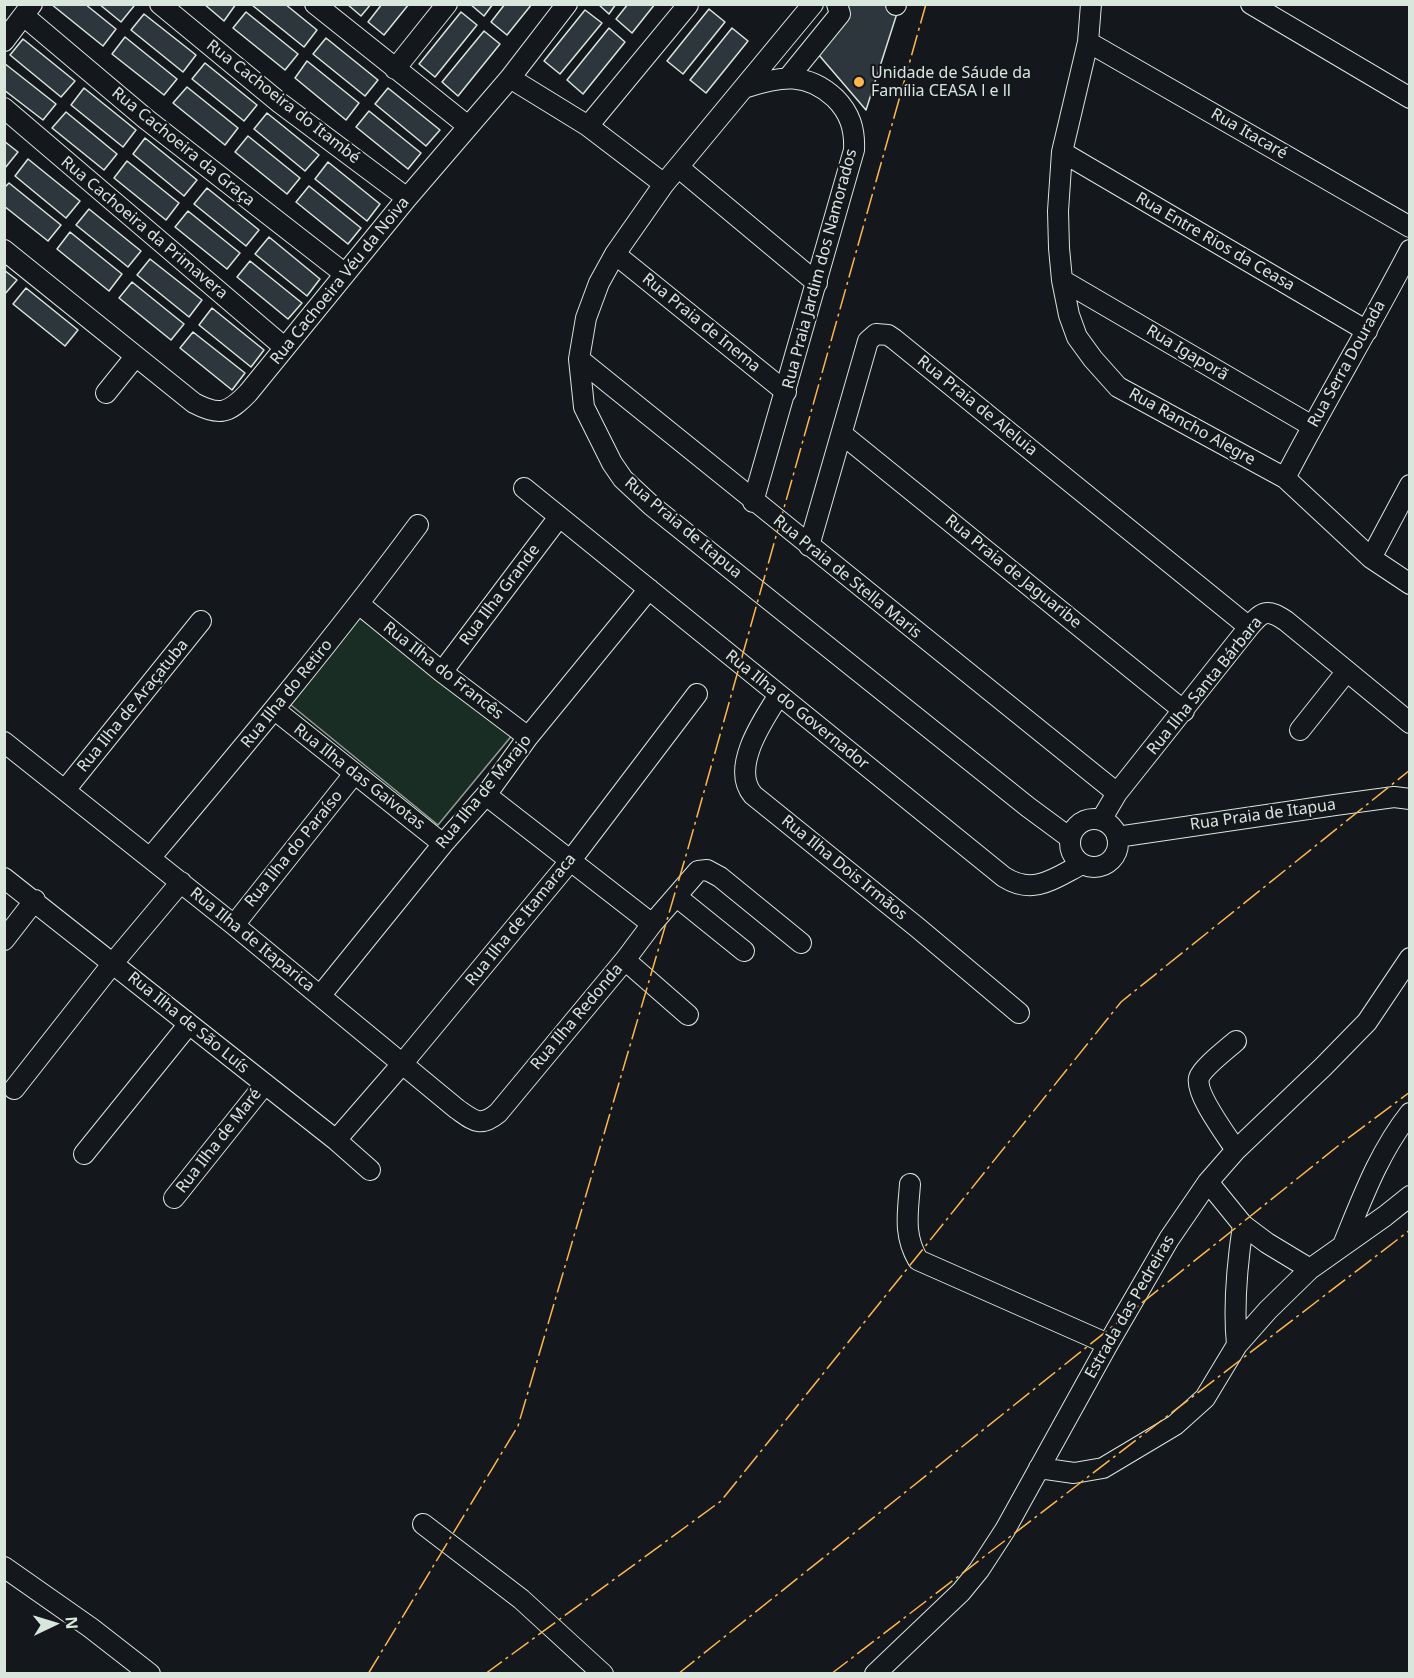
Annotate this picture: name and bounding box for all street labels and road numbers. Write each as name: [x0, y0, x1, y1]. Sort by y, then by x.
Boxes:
street label: Rua Cachoeira do Itambé: [202, 36, 364, 168]
street label: Rua Cachoeira da Graça: [108, 83, 258, 211]
street label: Rua Itacaré: [1207, 104, 1291, 164]
street label: Rua Praia Jardim dos Namorados: [779, 147, 861, 391]
street label: Rua Cachoeira da Primavera: [57, 153, 231, 303]
street label: Rua Entre Rios da Ceasa: [1132, 189, 1298, 295]
street label: Rua Cachoeira Véu da Noiva: [266, 193, 414, 369]
street label: Rua Praia de Inema: [638, 269, 764, 377]
street label: Rua Serra Dourada: [1304, 297, 1390, 431]
street label: Rua Igaporã: [1143, 321, 1231, 385]
street label: Rua Praia de Aleluia: [913, 352, 1041, 460]
street label: Rua Rancho Alegre: [1125, 384, 1259, 470]
street label: Rua Praia de Itapua: [620, 473, 746, 583]
street label: Rua Praia de Stella Maris: [769, 511, 925, 643]
street label: Rua Praia de Jaguaribe: [941, 511, 1085, 633]
street label: Rua Ilha Grande: [456, 541, 544, 649]
street label: Rua Ilha Santa Bárbara: [1143, 613, 1267, 759]
street label: Rua Ilha do Francês: [379, 618, 507, 724]
street label: Rua Ilha de Araçatuba: [74, 636, 192, 776]
street label: Rua Ilha do Retiro: [237, 636, 337, 752]
street label: Rua Ilha do Governador: [721, 646, 873, 774]
street label: Rua Ilha das Gaivotas: [290, 720, 428, 834]
street label: Rua Ilha de Marajo: [432, 731, 536, 853]
street label: Rua Ilha do Paraíso: [241, 787, 347, 911]
street label: Rua Praia de Itapua: [1189, 795, 1337, 835]
street label: Rua Ilha Dois Irmãos: [777, 811, 911, 925]
street label: Rua Ilha de Itamaraca: [462, 850, 580, 990]
street label: Rua Ilha de Itaparica: [186, 884, 318, 996]
street label: Rua Ilha Redonda: [527, 960, 627, 1074]
street label: Rua Ilha de São Luís: [124, 968, 252, 1078]
street label: Rua Ilha de Maré: [172, 1085, 266, 1197]
street label: Estrada das Pedreiras: [1081, 1232, 1179, 1382]

